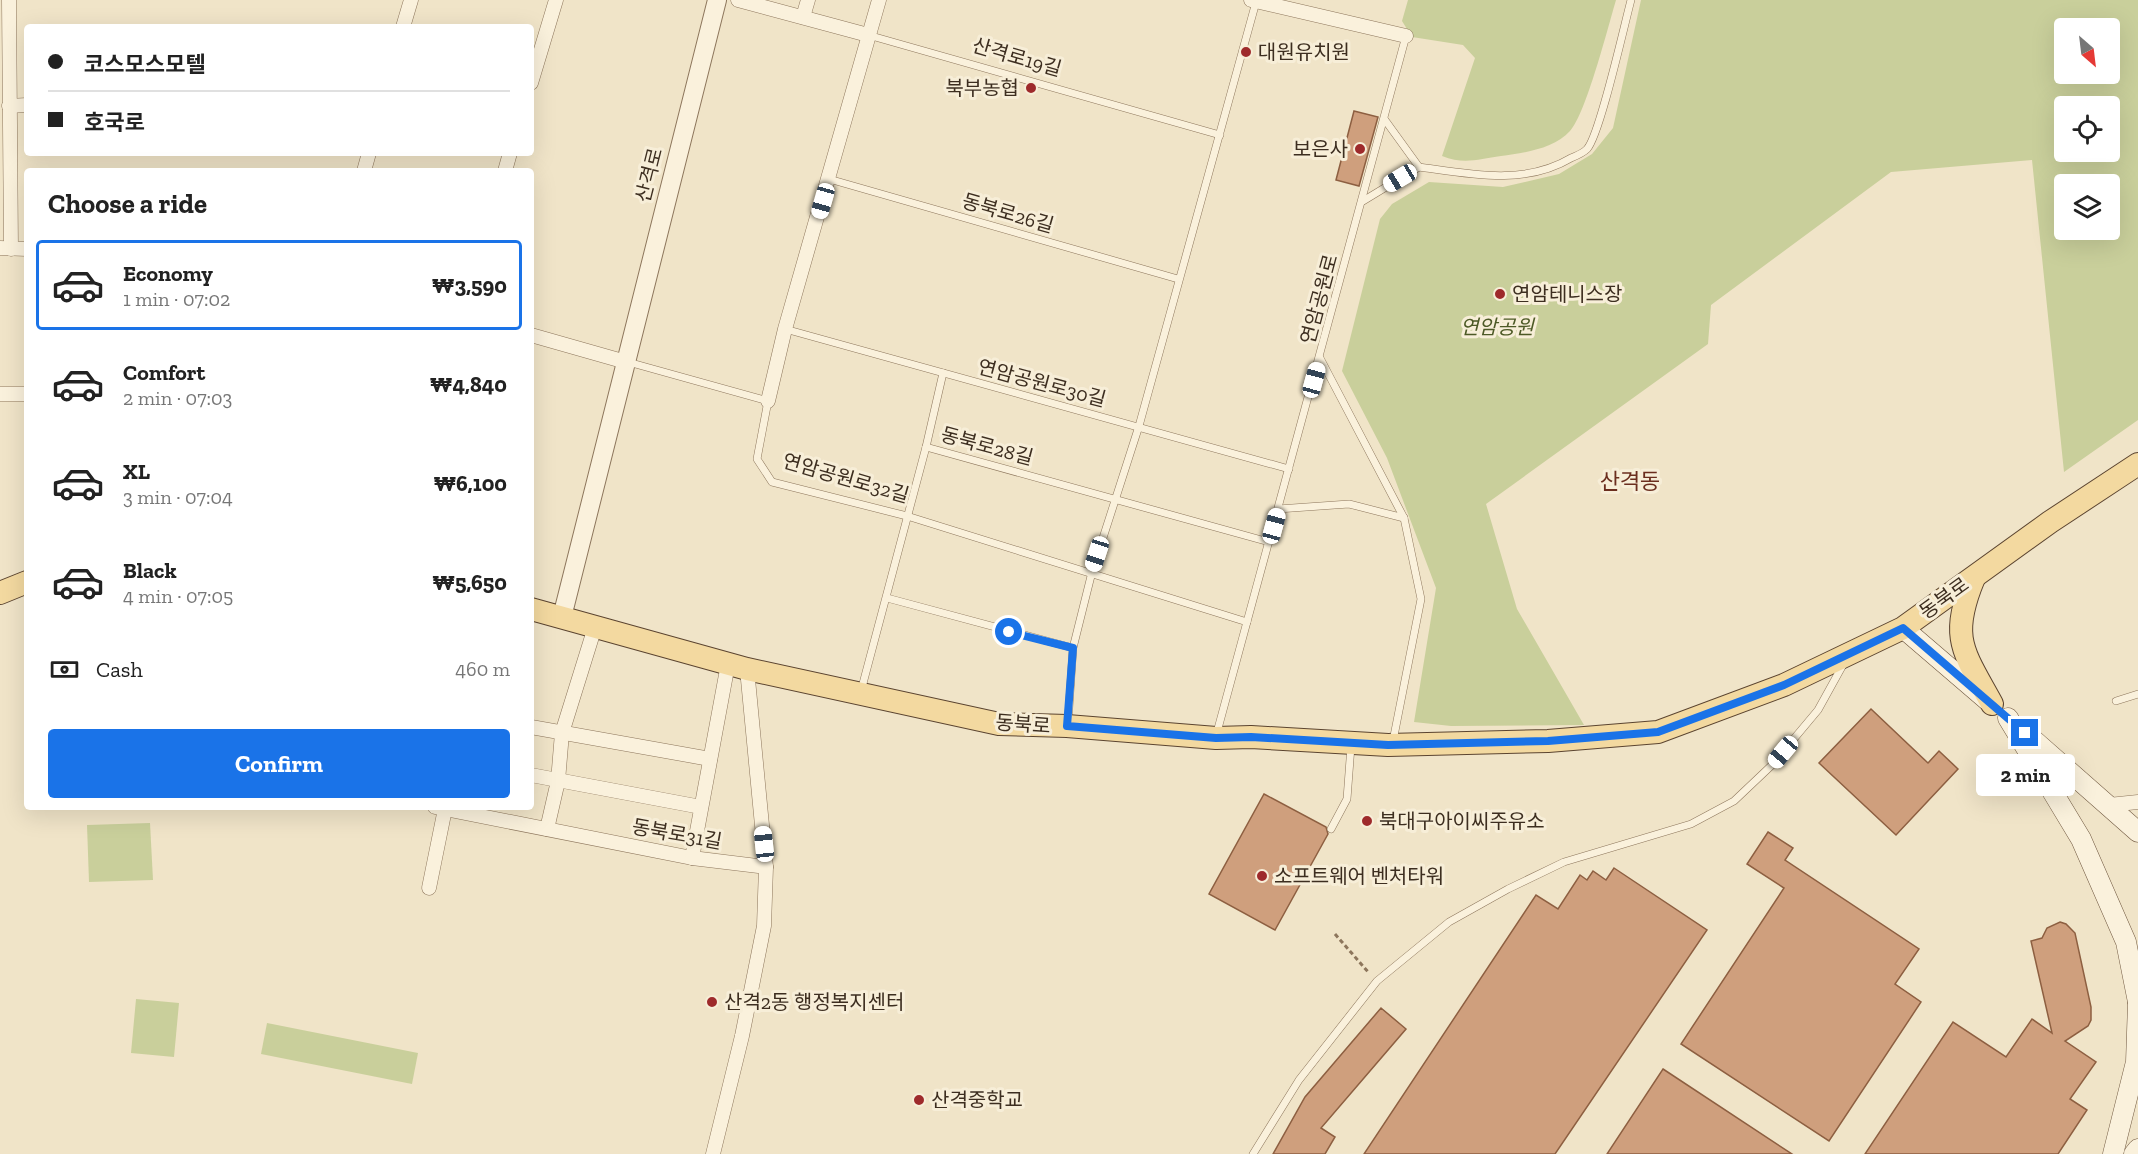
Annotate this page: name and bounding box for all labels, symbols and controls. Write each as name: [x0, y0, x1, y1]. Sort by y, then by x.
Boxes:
north arrow: [2054, 18, 2120, 84]
map controls: [2054, 18, 2120, 240]
street label: 산격로19길: [970, 33, 1064, 81]
place label: 대원유치원: [1258, 40, 1350, 64]
marker: 대원유치원: [1239, 45, 1253, 59]
text: 코스모스모텔: [84, 51, 205, 78]
place label: 북부농협: [945, 76, 1019, 100]
marker: 북부농협: [1024, 81, 1038, 95]
button: locate: [2054, 96, 2120, 162]
text: 호국로: [84, 109, 145, 136]
place label: 보은사: [1293, 137, 1348, 161]
marker: 보은사: [1353, 142, 1367, 156]
street label: 산격로: [631, 145, 667, 205]
car: [1380, 161, 1420, 195]
button: layers: [2054, 174, 2120, 240]
car: [809, 181, 837, 221]
text: Choose a ride: [48, 188, 207, 220]
street label: 동북로26길: [959, 188, 1057, 238]
street label: 연암공원로: [1296, 251, 1342, 347]
icon: car: [51, 258, 105, 312]
text: Economy: [123, 260, 213, 287]
text: ₩3,590: [432, 272, 507, 299]
place label: 연암테니스장: [1512, 282, 1622, 306]
text: 1 min · 07:02: [123, 287, 230, 311]
marker: 연암테니스장: [1493, 287, 1507, 301]
park label: 연암공원: [1460, 315, 1535, 339]
street label: 연암공원로30길: [975, 354, 1109, 412]
icon: car: [51, 357, 105, 411]
text: Comfort: [123, 359, 205, 386]
car: [1301, 360, 1327, 400]
text: ₩4,840: [430, 371, 507, 398]
text: 2 min · 07:03: [123, 386, 232, 410]
street label: 동북로28길: [938, 422, 1036, 470]
street label: 연암공원로32길: [780, 448, 912, 508]
icon: car: [51, 456, 105, 510]
text: XL: [123, 458, 150, 485]
district label: 산격동: [1600, 468, 1660, 495]
text: ₩6,100: [433, 470, 507, 497]
text: 3 min · 07:04: [123, 485, 233, 509]
car: [1261, 506, 1287, 546]
car: [1083, 534, 1111, 574]
icon: car: [51, 555, 105, 609]
text: Black: [123, 557, 177, 584]
text: ₩5,650: [432, 569, 507, 596]
street label: 동북로: [1915, 572, 1973, 624]
text: 4 min · 07:05: [123, 584, 233, 608]
route start: [995, 618, 1022, 645]
icon: cash: [48, 653, 81, 686]
text: Cash: [96, 656, 143, 683]
text: 460 m: [455, 657, 510, 681]
street label: 동북로: [995, 710, 1051, 738]
route end: [2011, 719, 2038, 746]
button: Confirm: [48, 729, 510, 798]
car: [1765, 732, 1801, 772]
callout: 2 min: [1976, 754, 2074, 796]
text: 2 min: [2001, 763, 2050, 787]
place label: 북대구아이씨주유소: [1379, 809, 1545, 833]
street label: 동북로31길: [630, 814, 724, 854]
marker: 북대구아이씨주유소: [1360, 814, 1374, 828]
car: [753, 825, 775, 863]
place label: 소프트웨어 벤처타워: [1274, 864, 1444, 888]
marker: 소프트웨어 벤처타워: [1255, 869, 1269, 883]
place label: 산격2동 행정복지센터: [724, 990, 904, 1014]
marker: 산격2동 행정복지센터: [705, 995, 719, 1009]
place label: 산격중학교: [931, 1088, 1023, 1112]
marker: 산격중학교: [912, 1093, 926, 1107]

